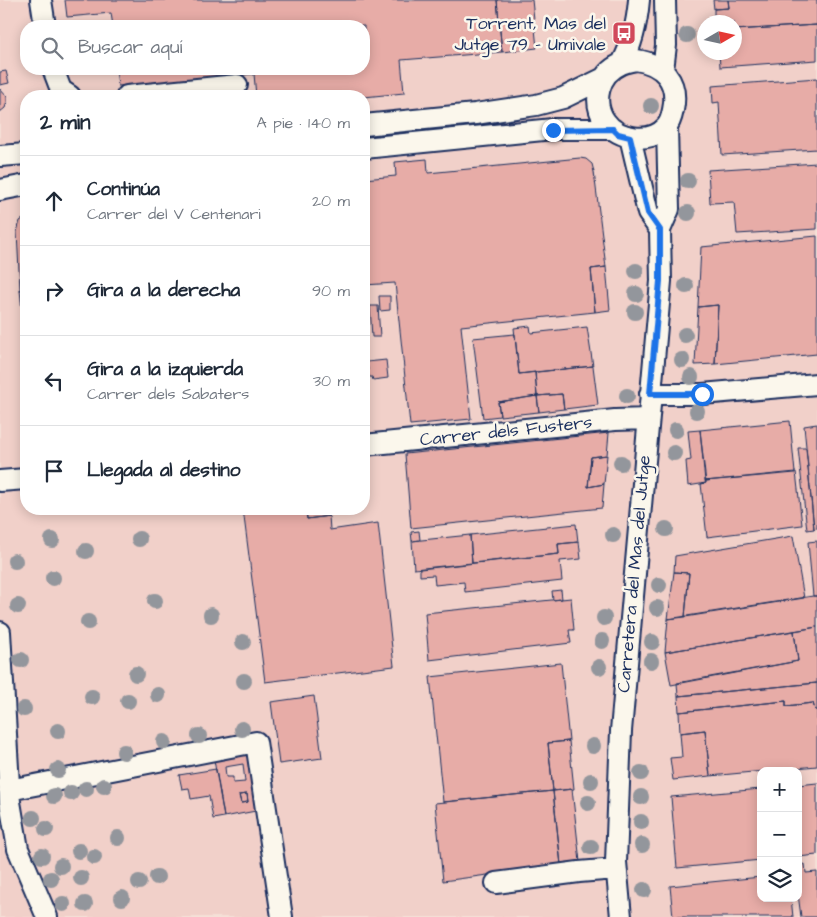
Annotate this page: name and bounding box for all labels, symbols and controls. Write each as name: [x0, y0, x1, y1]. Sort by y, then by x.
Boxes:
place label: Torrent, Mas del Jutge 79 - Umivale: [455, 11, 606, 58]
north arrow: [697, 15, 742, 60]
search box: [20, 20, 370, 75]
bus stop icon: Torrent, Mas del Jutge 79 - Umivale: [611, 20, 637, 46]
icon: search: [38, 34, 66, 62]
text: Buscar aquí: [78, 34, 182, 61]
text: 2 min: [40, 108, 90, 137]
text: A pie · 140 m: [256, 112, 350, 134]
route end: [542, 119, 565, 142]
text: Continúa: [87, 176, 160, 203]
icon: ahead: [40, 187, 68, 215]
text: 20 m: [312, 190, 350, 212]
text: Carrer del V Centenari: [87, 203, 261, 225]
icon: right: [40, 277, 68, 305]
text: Gira a la derecha: [87, 277, 240, 304]
text: 90 m: [312, 280, 350, 302]
text: Gira a la izquierda: [87, 356, 243, 383]
icon: left: [40, 367, 68, 395]
text: 30 m: [313, 370, 350, 392]
text: Carrer dels Sabaters: [87, 383, 249, 405]
route start: [691, 383, 714, 406]
street label: Carrer dels Fusters: [419, 410, 593, 452]
street label: Carretera del Mas del Jutge: [611, 454, 658, 694]
icon: arrive: [40, 457, 68, 485]
text: Llegada al destino: [87, 457, 240, 484]
map controls: [757, 767, 802, 902]
button: +: [757, 767, 802, 812]
button: −: [757, 812, 802, 857]
button: layers: [757, 857, 802, 902]

